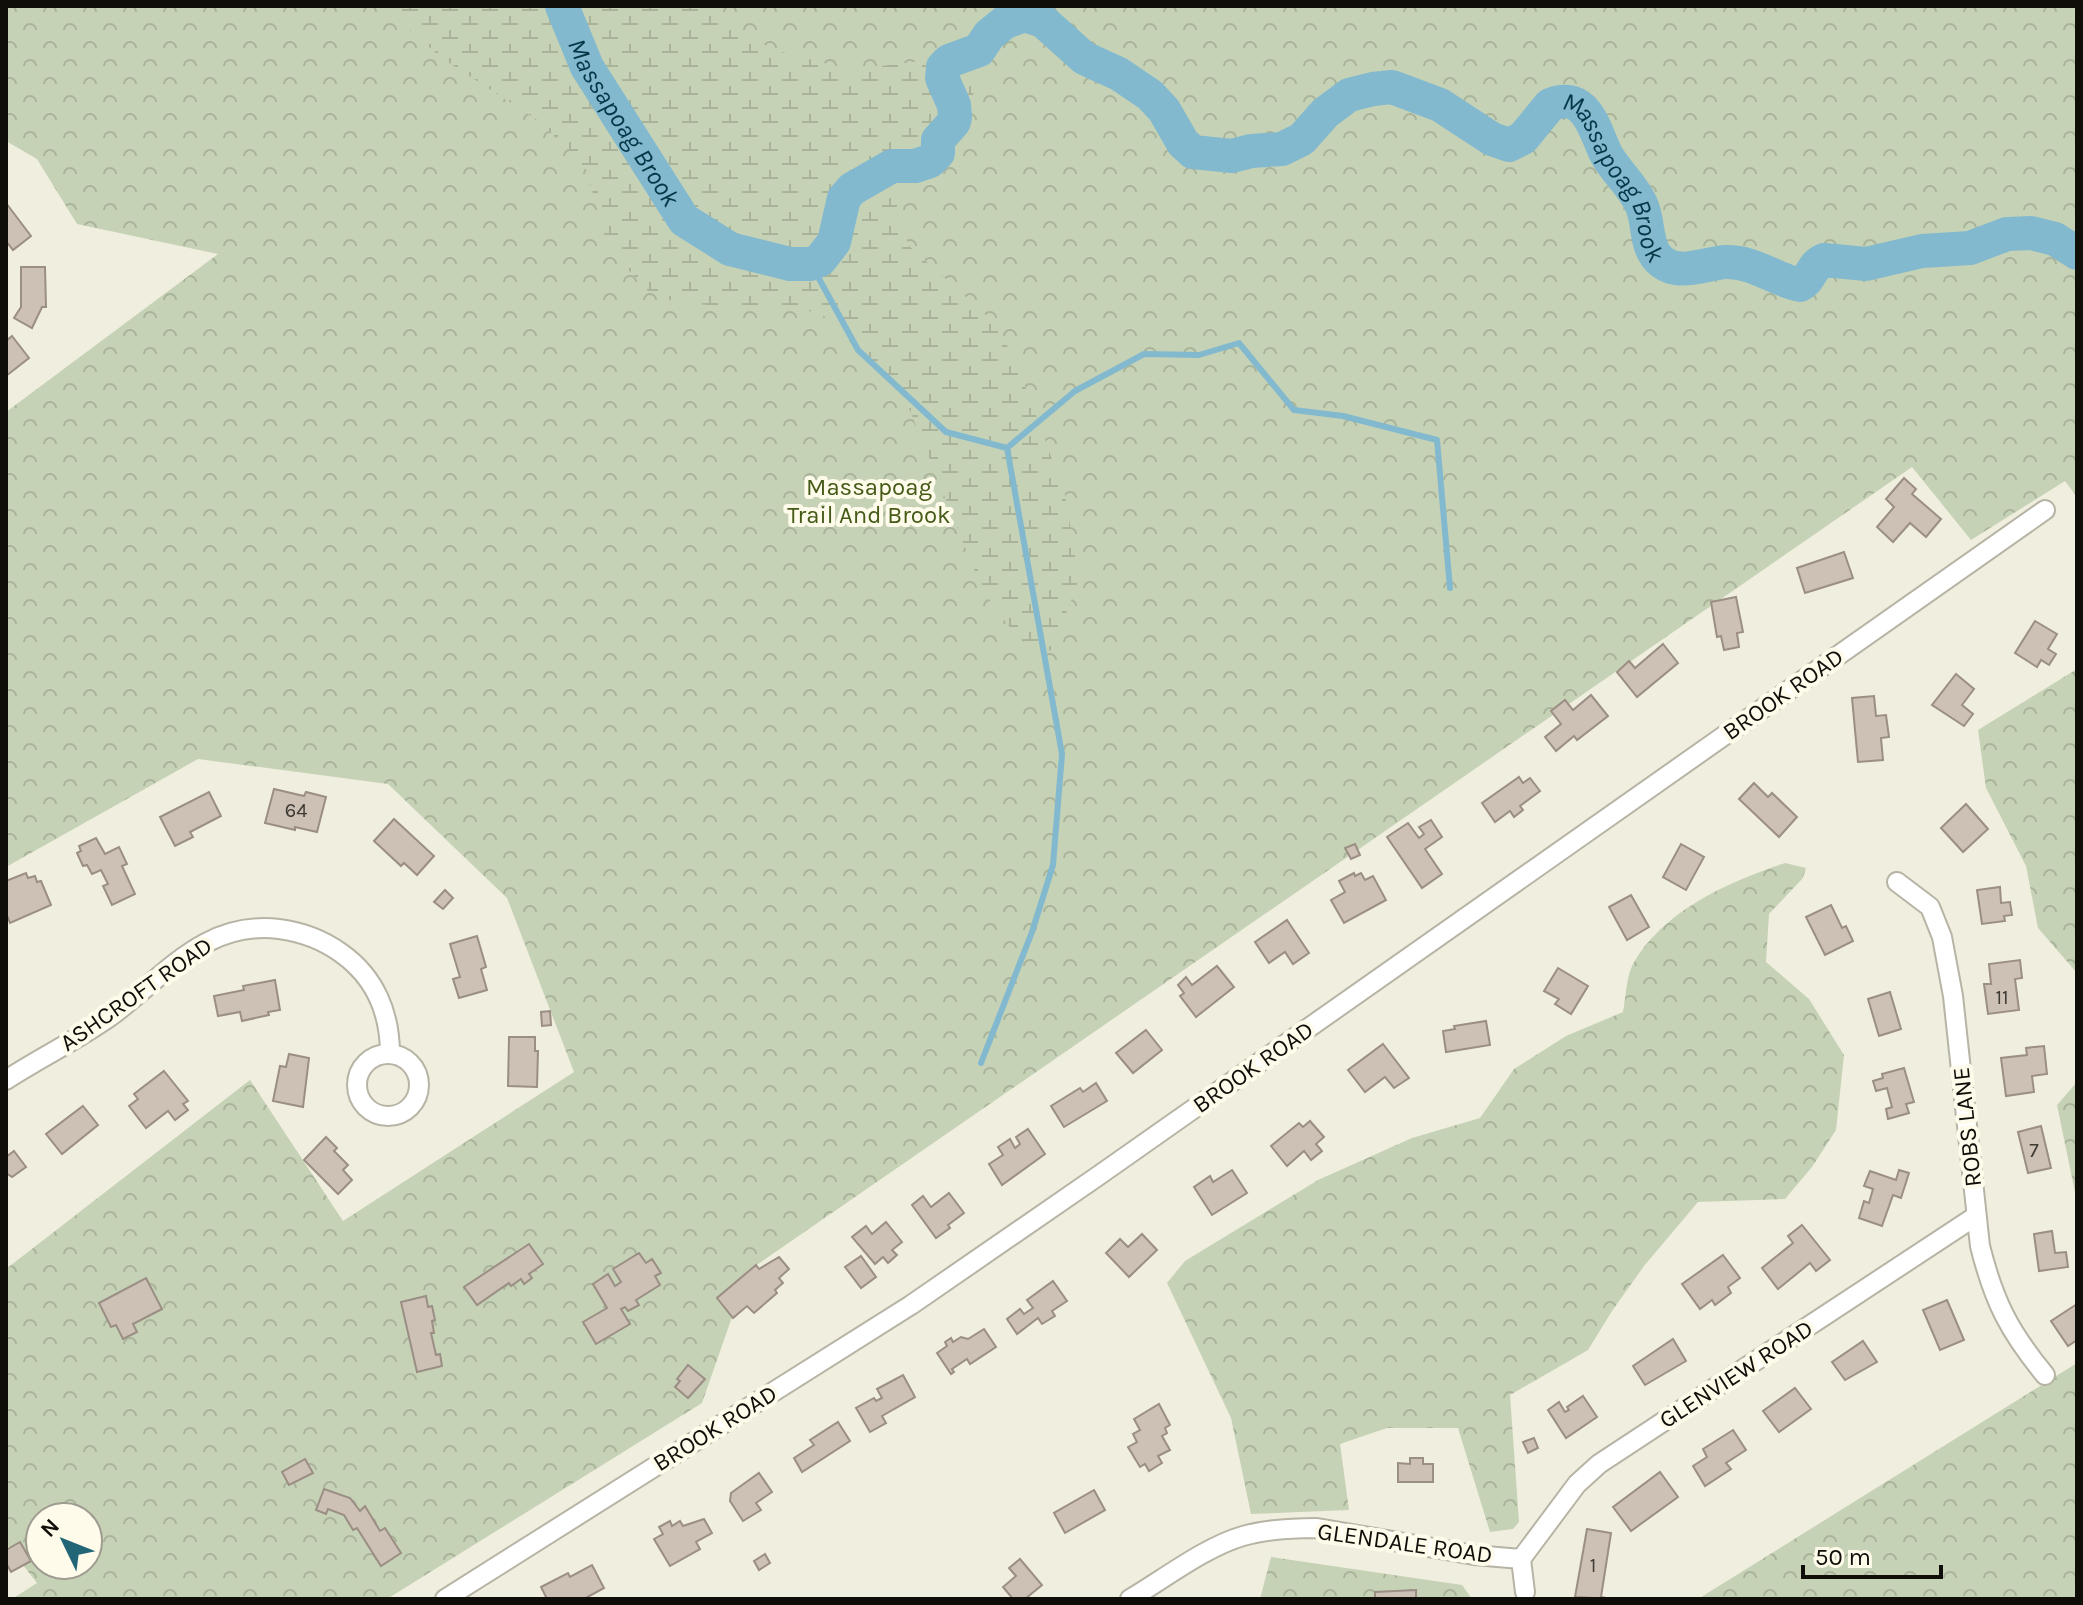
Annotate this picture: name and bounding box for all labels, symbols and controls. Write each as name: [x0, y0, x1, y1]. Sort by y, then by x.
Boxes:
water label: Massapoag Brook: [561, 34, 687, 213]
water label: Massapoag Brook: [1559, 86, 1671, 269]
park label: Massapoag Trail And Brook: [787, 473, 951, 529]
street label: BROOK ROAD: [1717, 642, 1849, 746]
house number: 64: [285, 799, 307, 822]
street label: ASHCROFT ROAD: [55, 931, 217, 1057]
house number: 11: [1995, 986, 2009, 1009]
street label: BROOK ROAD: [1187, 1015, 1319, 1119]
street label: ROBS LANE: [1947, 1066, 1987, 1188]
house number: 7: [2029, 1139, 2039, 1162]
street label: GLENVIEW ROAD: [1654, 1314, 1818, 1434]
street label: BROOK ROAD: [648, 1379, 782, 1477]
north arrow: [24, 1501, 104, 1581]
text: N: [35, 1513, 65, 1543]
street label: GLENDALE ROAD: [1316, 1517, 1494, 1569]
scale bar: [1803, 1529, 1941, 1579]
text: 50 m: [1815, 1543, 1871, 1571]
house number: 1: [1590, 1554, 1596, 1577]

